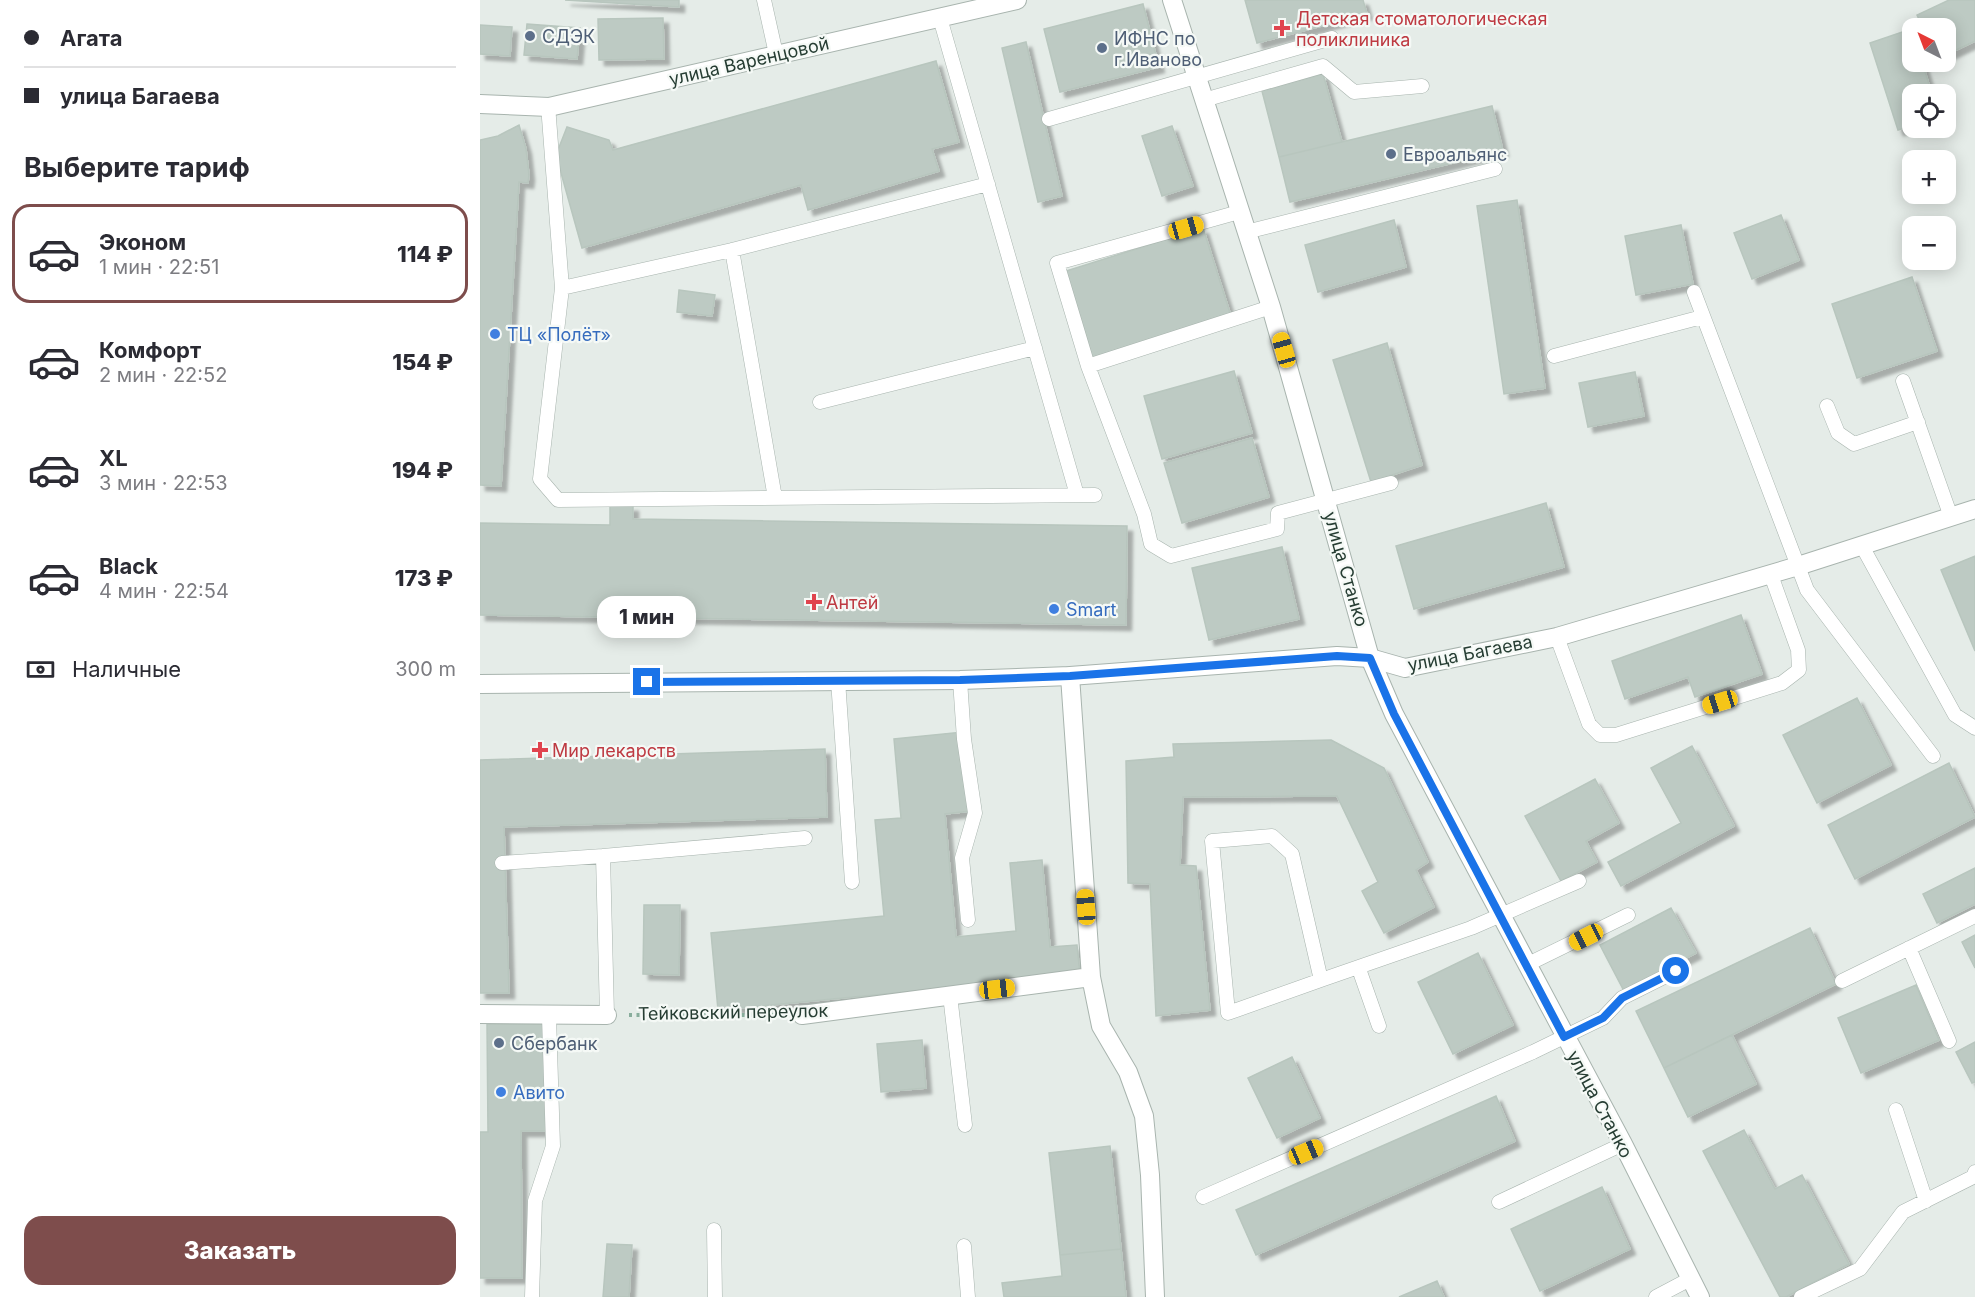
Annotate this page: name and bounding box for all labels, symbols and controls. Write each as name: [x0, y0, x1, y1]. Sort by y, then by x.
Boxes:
place label: Детская стоматологическая поликлиника: [1296, 8, 1547, 50]
north arrow: [1902, 18, 1956, 72]
map controls: [1902, 18, 1956, 270]
marker: Детская стоматологическая поликлиника: [1273, 19, 1291, 37]
text: Агата: [60, 25, 123, 51]
place label: СДЭК: [542, 26, 595, 47]
place label: ИФНС по г.Иваново: [1114, 28, 1202, 70]
marker: СДЭК: [523, 29, 537, 43]
street label: улица Варенцовой: [667, 32, 831, 90]
marker: ИФНС по г.Иваново: [1095, 41, 1109, 55]
text: улица Багаева: [60, 83, 220, 109]
button: locate: [1902, 84, 1956, 138]
place label: Евроальянс: [1403, 144, 1507, 165]
marker: Евроальянс: [1384, 147, 1398, 161]
button: +: [1902, 150, 1956, 204]
text: Выберите тариф: [24, 151, 250, 184]
car: [1166, 214, 1206, 242]
button: −: [1902, 216, 1956, 270]
icon: car: [27, 227, 81, 281]
text: Эконом: [99, 229, 186, 255]
text: 114 ₽: [397, 241, 453, 267]
text: 1 мин · 22:51: [99, 255, 219, 279]
place label: ТЦ «Полёт»: [507, 324, 611, 345]
marker: ТЦ «Полёт»: [488, 327, 502, 341]
car: [1270, 330, 1298, 370]
icon: car: [27, 335, 81, 389]
text: Комфорт: [99, 337, 201, 363]
text: 154 ₽: [392, 349, 453, 375]
text: 2 мин · 22:52: [99, 363, 227, 387]
icon: car: [27, 443, 81, 497]
text: XL: [99, 445, 128, 471]
text: 194 ₽: [392, 457, 453, 483]
text: 3 мин · 22:53: [99, 471, 228, 495]
street label: улица Станко: [1320, 509, 1372, 629]
icon: car: [27, 551, 81, 605]
text: Black: [99, 553, 158, 579]
text: 173 ₽: [395, 565, 453, 591]
text: 4 мин · 22:54: [99, 579, 229, 603]
place label: Антей: [826, 592, 878, 613]
callout: 1 мин: [598, 595, 696, 637]
marker: Антей: [807, 595, 821, 609]
place label: Smart: [1066, 599, 1116, 620]
marker: Smart: [1047, 602, 1061, 616]
text: 1 мин: [619, 605, 674, 629]
street label: улица Багаева: [1406, 631, 1534, 675]
icon: cash: [24, 653, 57, 686]
text: Наличные: [72, 656, 181, 682]
text: 300 m: [395, 657, 456, 681]
route end: [633, 668, 660, 695]
car: [1700, 688, 1740, 716]
place label: Мир лекарств: [552, 740, 676, 761]
marker: Мир лекарств: [533, 743, 547, 757]
car: [1076, 888, 1096, 926]
car: [1566, 921, 1606, 953]
route start: [1662, 957, 1689, 984]
car: [978, 978, 1016, 1000]
street label: Тейковский переулок: [638, 1000, 829, 1024]
place label: Сбербанк: [511, 1033, 598, 1054]
marker: Сбербанк: [492, 1036, 506, 1050]
street label: улица Станко: [1563, 1047, 1637, 1161]
place label: Авито: [513, 1082, 565, 1103]
marker: Авито: [494, 1085, 508, 1099]
car: [1286, 1137, 1326, 1167]
button: Заказать: [24, 1216, 456, 1285]

